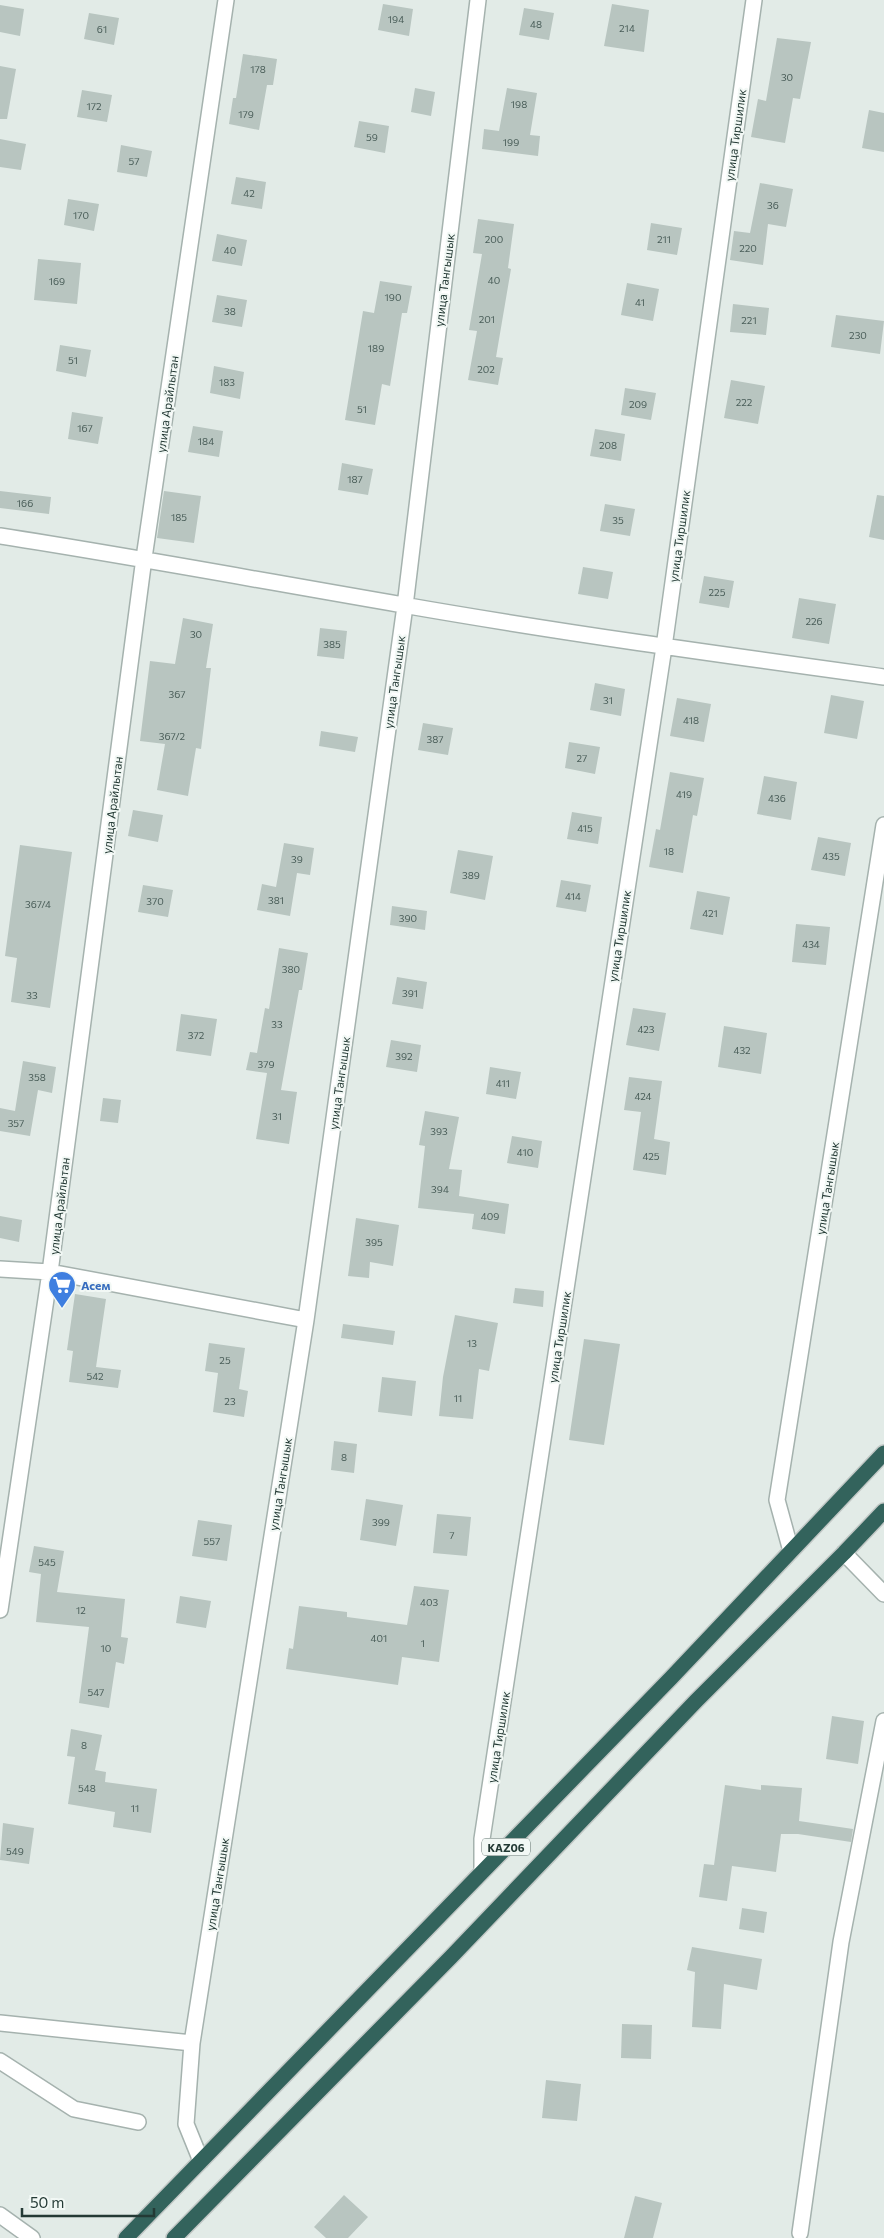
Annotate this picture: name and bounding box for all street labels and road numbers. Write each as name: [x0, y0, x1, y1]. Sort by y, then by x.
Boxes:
street label: улица Тиршилик: [722, 88, 748, 182]
street label: улица Тангышык: [431, 232, 457, 327]
street label: улица Арайлытан: [153, 355, 181, 453]
street label: улица Тиршилик: [666, 489, 692, 583]
street label: улица Тангышык: [381, 634, 408, 729]
street label: улица Арайлытан: [99, 756, 125, 854]
street label: улица Тиршилик: [605, 889, 633, 983]
street label: улица Тангышык: [326, 1035, 353, 1130]
street label: улица Тангышык: [813, 1140, 841, 1235]
street label: улица Арайлытан: [46, 1157, 72, 1255]
street label: улица Тиршилик: [545, 1290, 573, 1384]
street label: улица Тангышык: [266, 1436, 294, 1531]
street label: улица Тиршилик: [484, 1690, 512, 1784]
street label: улица Тангышык: [203, 1836, 231, 1931]
road number: KАZ06: [482, 1838, 530, 1855]

